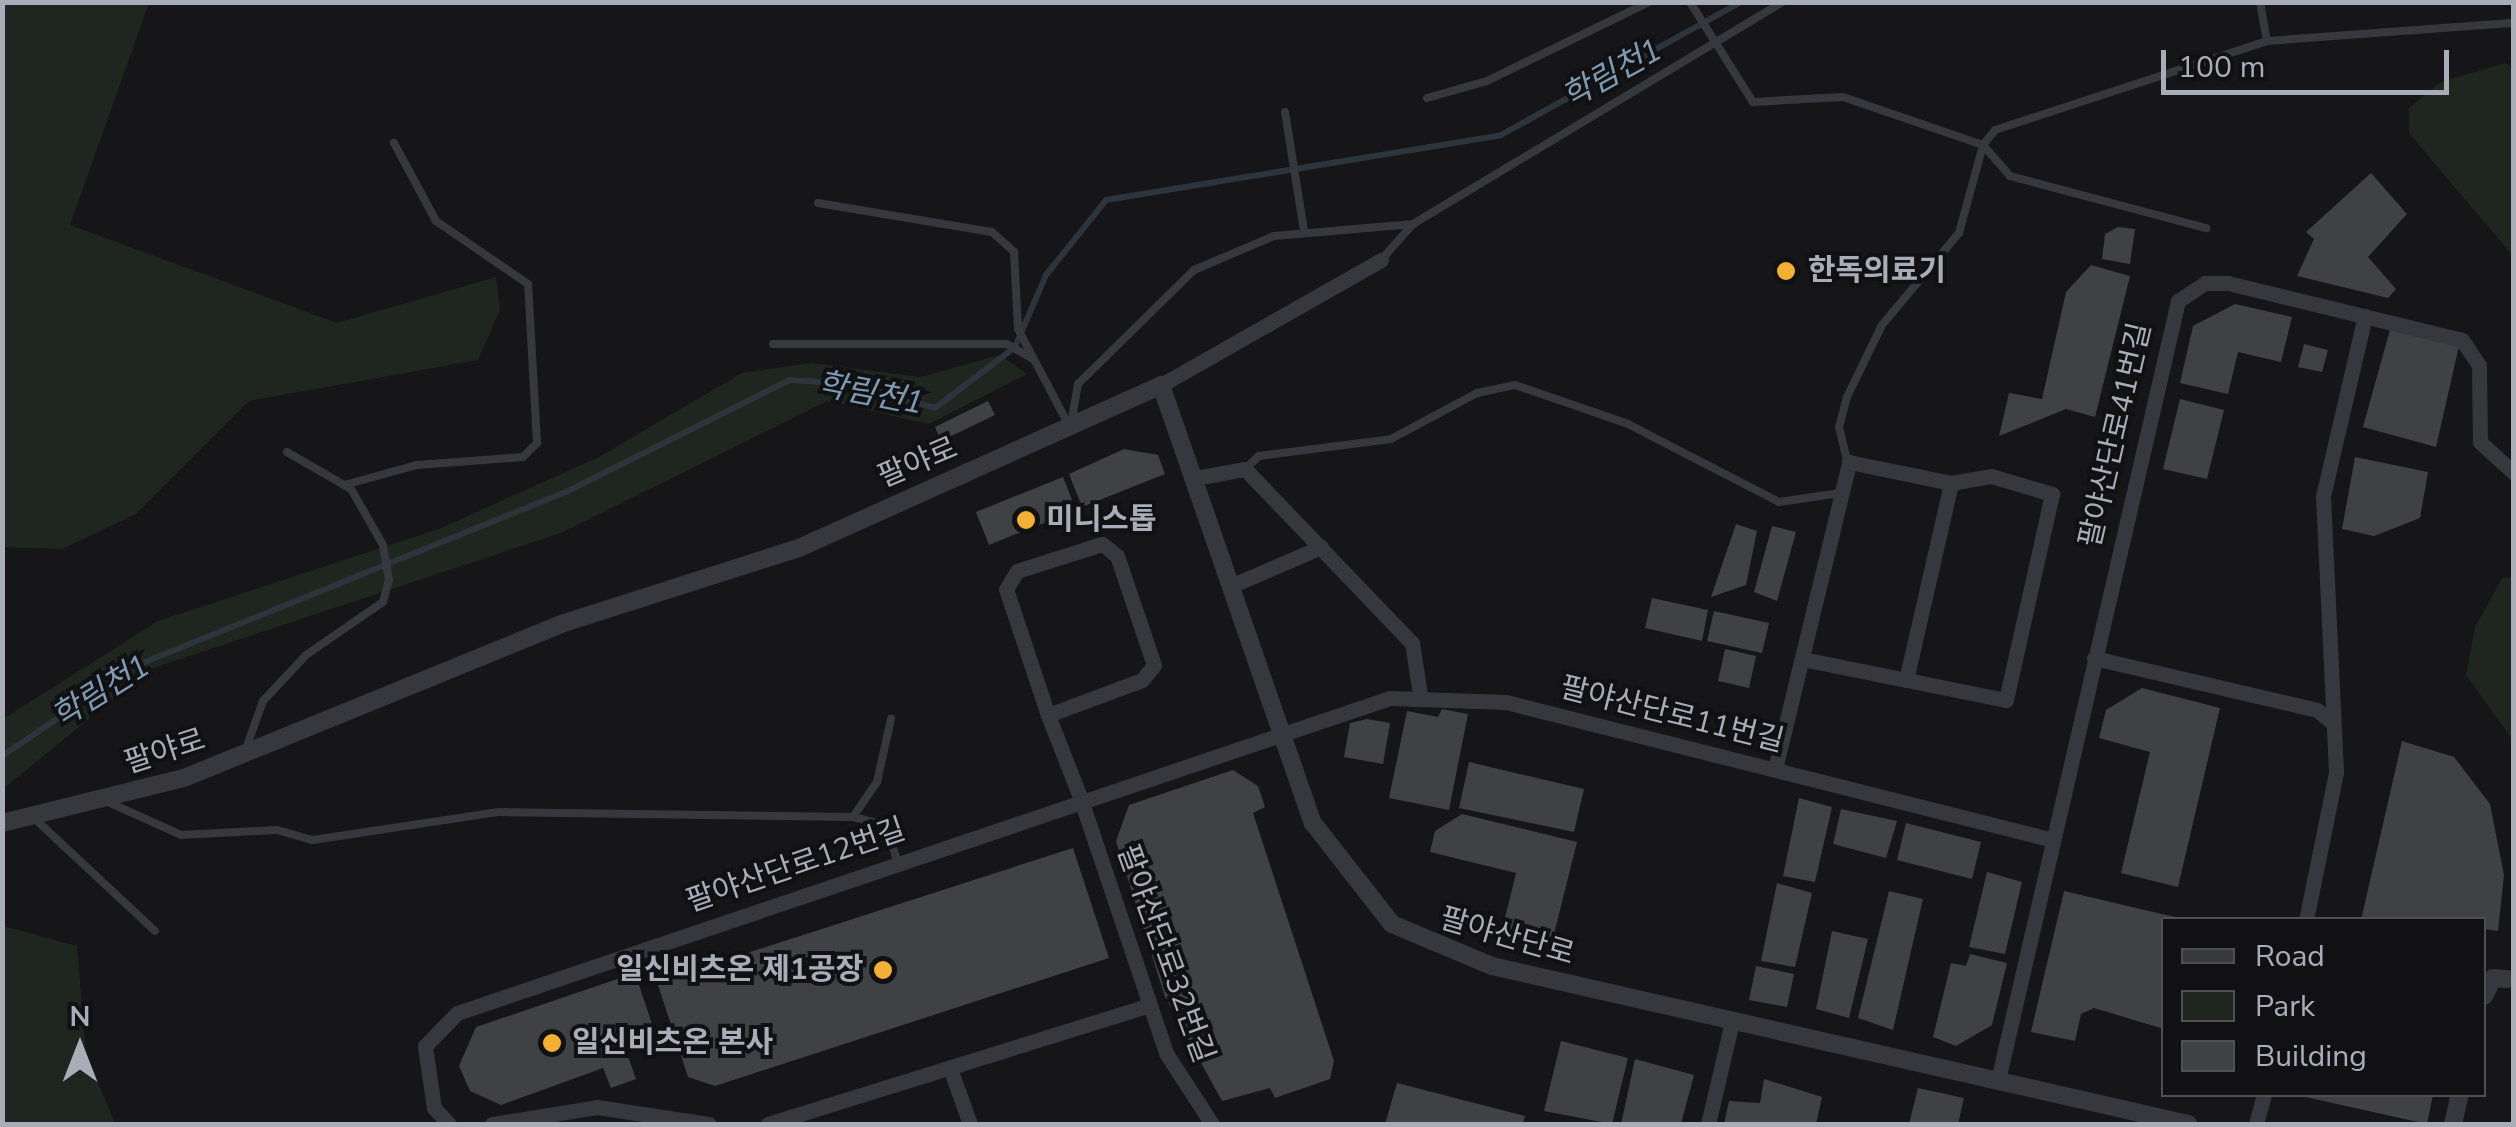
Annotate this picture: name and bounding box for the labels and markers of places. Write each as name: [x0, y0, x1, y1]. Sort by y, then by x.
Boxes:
place label: 한독의료기: [1808, 253, 1946, 289]
marker: 한독의료기: [1773, 258, 1799, 284]
place label: 미니스톱: [1046, 502, 1156, 538]
marker: 미니스톱: [1015, 509, 1037, 531]
place label: 일신비츠온 제1공장: [616, 952, 863, 988]
marker: 일신비츠온 제1공장: [872, 959, 894, 981]
place label: 일신비츠온 본사: [572, 1025, 773, 1061]
marker: 일신비츠온 본사: [541, 1032, 563, 1054]

